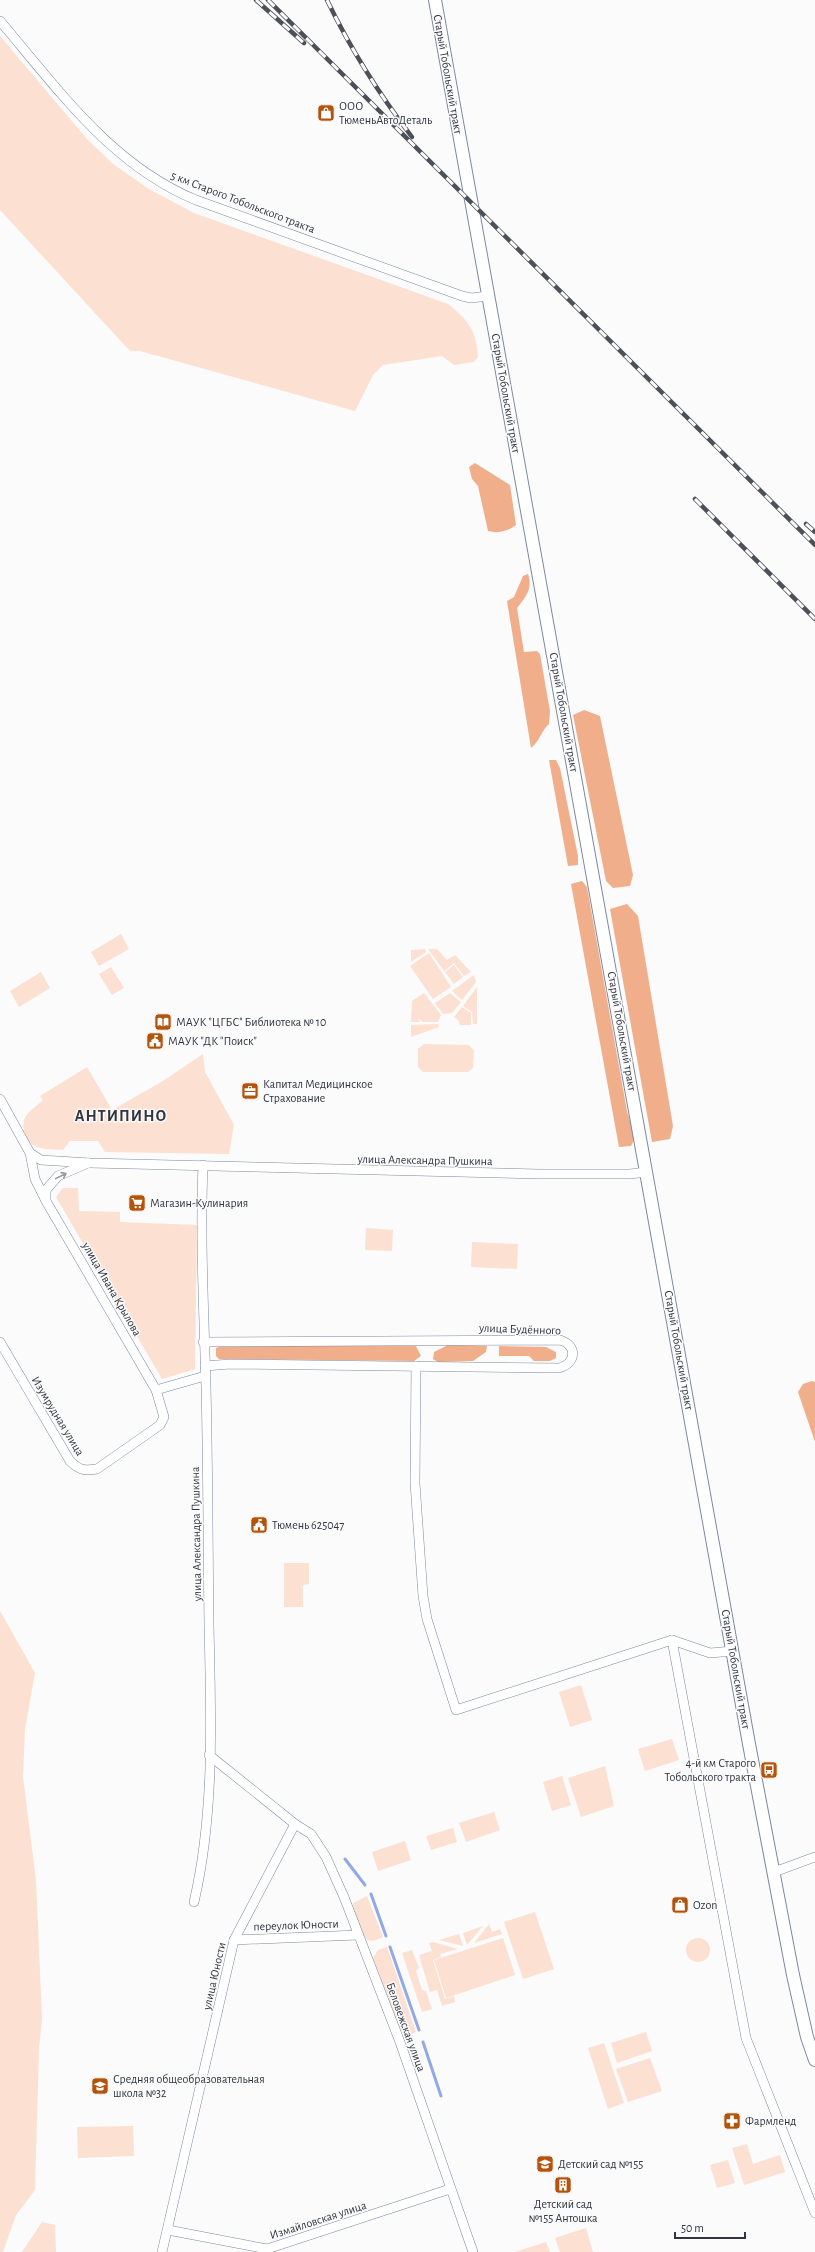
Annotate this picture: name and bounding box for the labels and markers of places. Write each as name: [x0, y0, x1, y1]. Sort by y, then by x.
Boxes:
place label: ООО ТюменьАвтоДеталь: [339, 100, 432, 126]
shop icon: ООО ТюменьАвтоДеталь: [316, 103, 336, 123]
library icon: МАУК "ЦГБС" Библиотека № 10: [153, 1012, 173, 1032]
place label: МАУК "ЦГБС" Библиотека № 10: [176, 1016, 326, 1028]
public building icon: МАУК "ДК "Поиск": [145, 1031, 165, 1051]
place label: МАУК "ДК "Поиск": [168, 1035, 257, 1047]
place label: Капитал Медицинское Страхование: [263, 1078, 373, 1104]
office icon: Капитал Медицинское Страхование: [240, 1081, 260, 1101]
supermarket icon: Магазин-Кулинария: [127, 1193, 147, 1213]
place label: Магазин-Кулинария: [150, 1197, 248, 1210]
public building icon: Тюмень 625047: [249, 1515, 269, 1535]
place label: Тюмень 625047: [272, 1519, 344, 1531]
place label: 4-й км Старого Тобольского тракта: [665, 1757, 757, 1783]
bus stop icon: 4-й км Старого Тобольского тракта: [759, 1760, 779, 1780]
shop icon: Ozon: [670, 1895, 690, 1915]
place label: Ozon: [693, 1899, 717, 1911]
place label: Средняя общеобразовательная школа №32: [113, 2073, 265, 2099]
school or university icon: Средняя общеобразовательная школа №32: [90, 2076, 110, 2096]
pharmacy icon: Фармленд: [722, 2111, 742, 2131]
place label: Фармленд: [745, 2115, 796, 2127]
school or university icon: Детский сад №155: [535, 2154, 555, 2174]
place label: Детский сад №155: [558, 2158, 643, 2170]
building icon: Детский сад №155 Антошка: [553, 2175, 573, 2195]
place label: Детский сад №155 Антошка: [529, 2198, 598, 2224]

